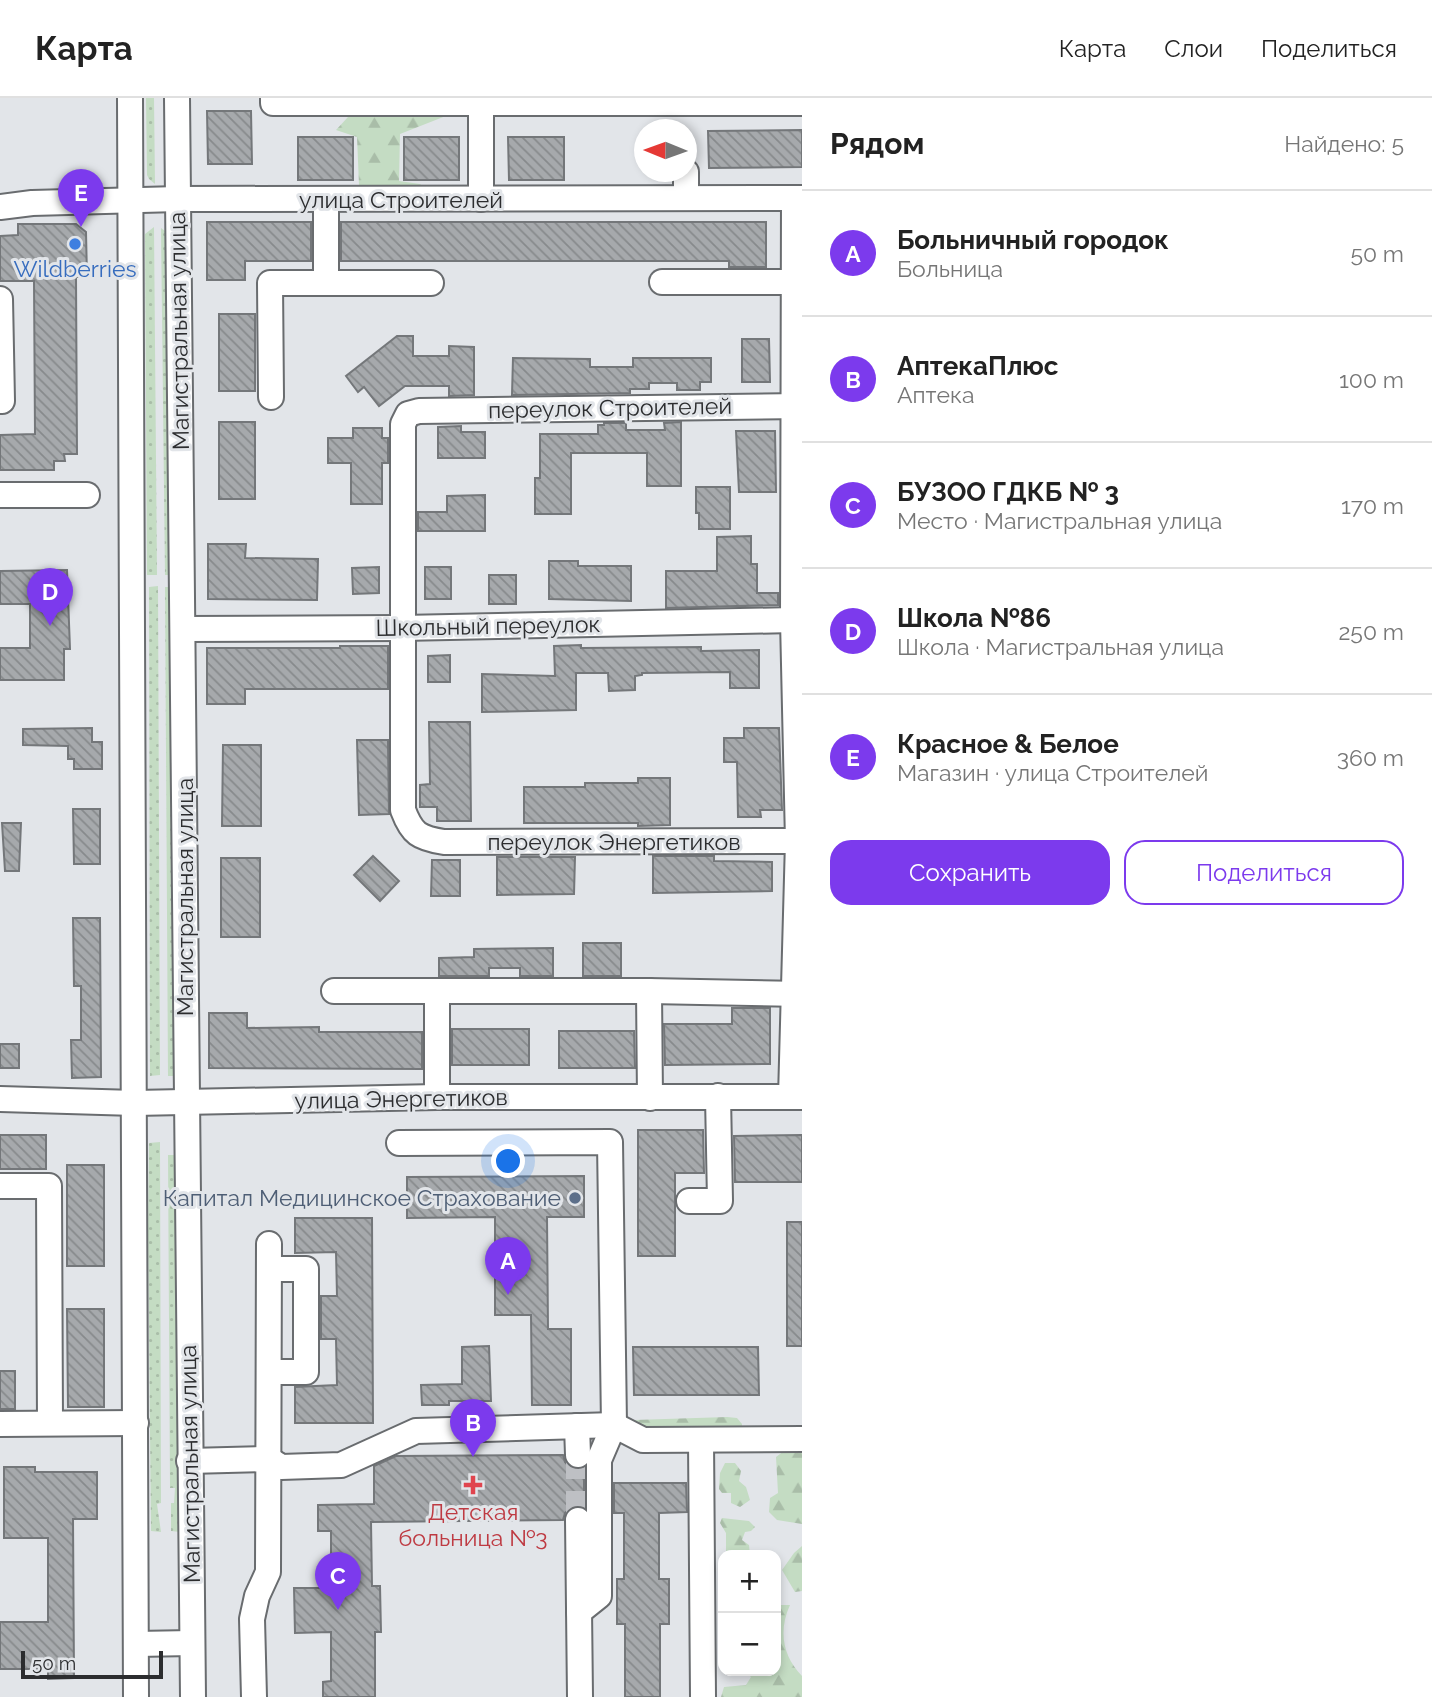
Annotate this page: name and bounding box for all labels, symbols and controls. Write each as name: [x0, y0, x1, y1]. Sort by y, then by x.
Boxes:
text: Карта: [35, 29, 133, 68]
text: Карта: [1059, 34, 1126, 63]
text: Слои: [1164, 34, 1223, 63]
text: Поделиться: [1261, 34, 1397, 63]
north arrow: [634, 119, 697, 182]
text: Рядом: [830, 126, 924, 161]
text: Найдено: 5: [1284, 130, 1404, 157]
pin: E: [58, 169, 104, 227]
street label: улица Строителей: [299, 186, 503, 213]
street label: Магистральная улица: [163, 212, 194, 450]
text: Больничный городок: [897, 225, 1169, 255]
marker: Wildberries: [67, 236, 83, 252]
text: A: [845, 240, 861, 267]
text: 50 m: [1350, 240, 1404, 267]
place label: Wildberries: [13, 255, 137, 282]
text: Больница: [897, 255, 1003, 282]
text: АптекаПлюс: [897, 351, 1059, 381]
text: B: [845, 366, 861, 393]
text: 100 m: [1339, 366, 1404, 393]
text: Аптека: [897, 381, 975, 408]
street label: переулок Строителей: [488, 392, 732, 423]
text: БУЗОО ГДКБ № 3: [897, 477, 1119, 507]
text: C: [845, 492, 861, 519]
text: 170 m: [1341, 492, 1404, 519]
text: Место · Магистральная улица: [897, 507, 1222, 534]
pin: D: [27, 568, 73, 626]
text: Школа №86: [897, 603, 1051, 633]
street label: Школьный переулок: [375, 610, 601, 641]
text: D: [845, 618, 861, 645]
text: 250 m: [1338, 618, 1404, 645]
text: Школа · Магистральная улица: [897, 633, 1224, 660]
text: Красное & Белое: [897, 729, 1119, 759]
text: E: [846, 744, 860, 771]
text: 360 m: [1337, 744, 1404, 771]
text: Магазин · улица Строителей: [897, 759, 1208, 786]
street label: Магистральная улица: [171, 778, 198, 1016]
street label: переулок Энергетиков: [487, 828, 741, 855]
button: Сохранить: [830, 840, 1110, 905]
button: Поделиться: [1124, 840, 1404, 905]
street label: улица Энергетиков: [294, 1083, 508, 1114]
your location: [491, 1144, 525, 1178]
place label: Капитал Медицинское Страхование: [163, 1184, 561, 1211]
marker: Капитал Медицинское Страхование: [567, 1190, 583, 1206]
pin: A: [485, 1237, 531, 1295]
street label: Магистральная улица: [174, 1345, 205, 1583]
pin: B: [450, 1399, 496, 1457]
marker: Детская больница №3: [463, 1475, 483, 1495]
place label: Детская больница №3: [398, 1498, 548, 1551]
map controls: [718, 1550, 781, 1676]
button: +: [718, 1550, 781, 1613]
pin: C: [315, 1552, 361, 1610]
button: −: [718, 1613, 781, 1676]
scale bar: [21, 1648, 163, 1680]
text: 50 m: [32, 1652, 76, 1674]

